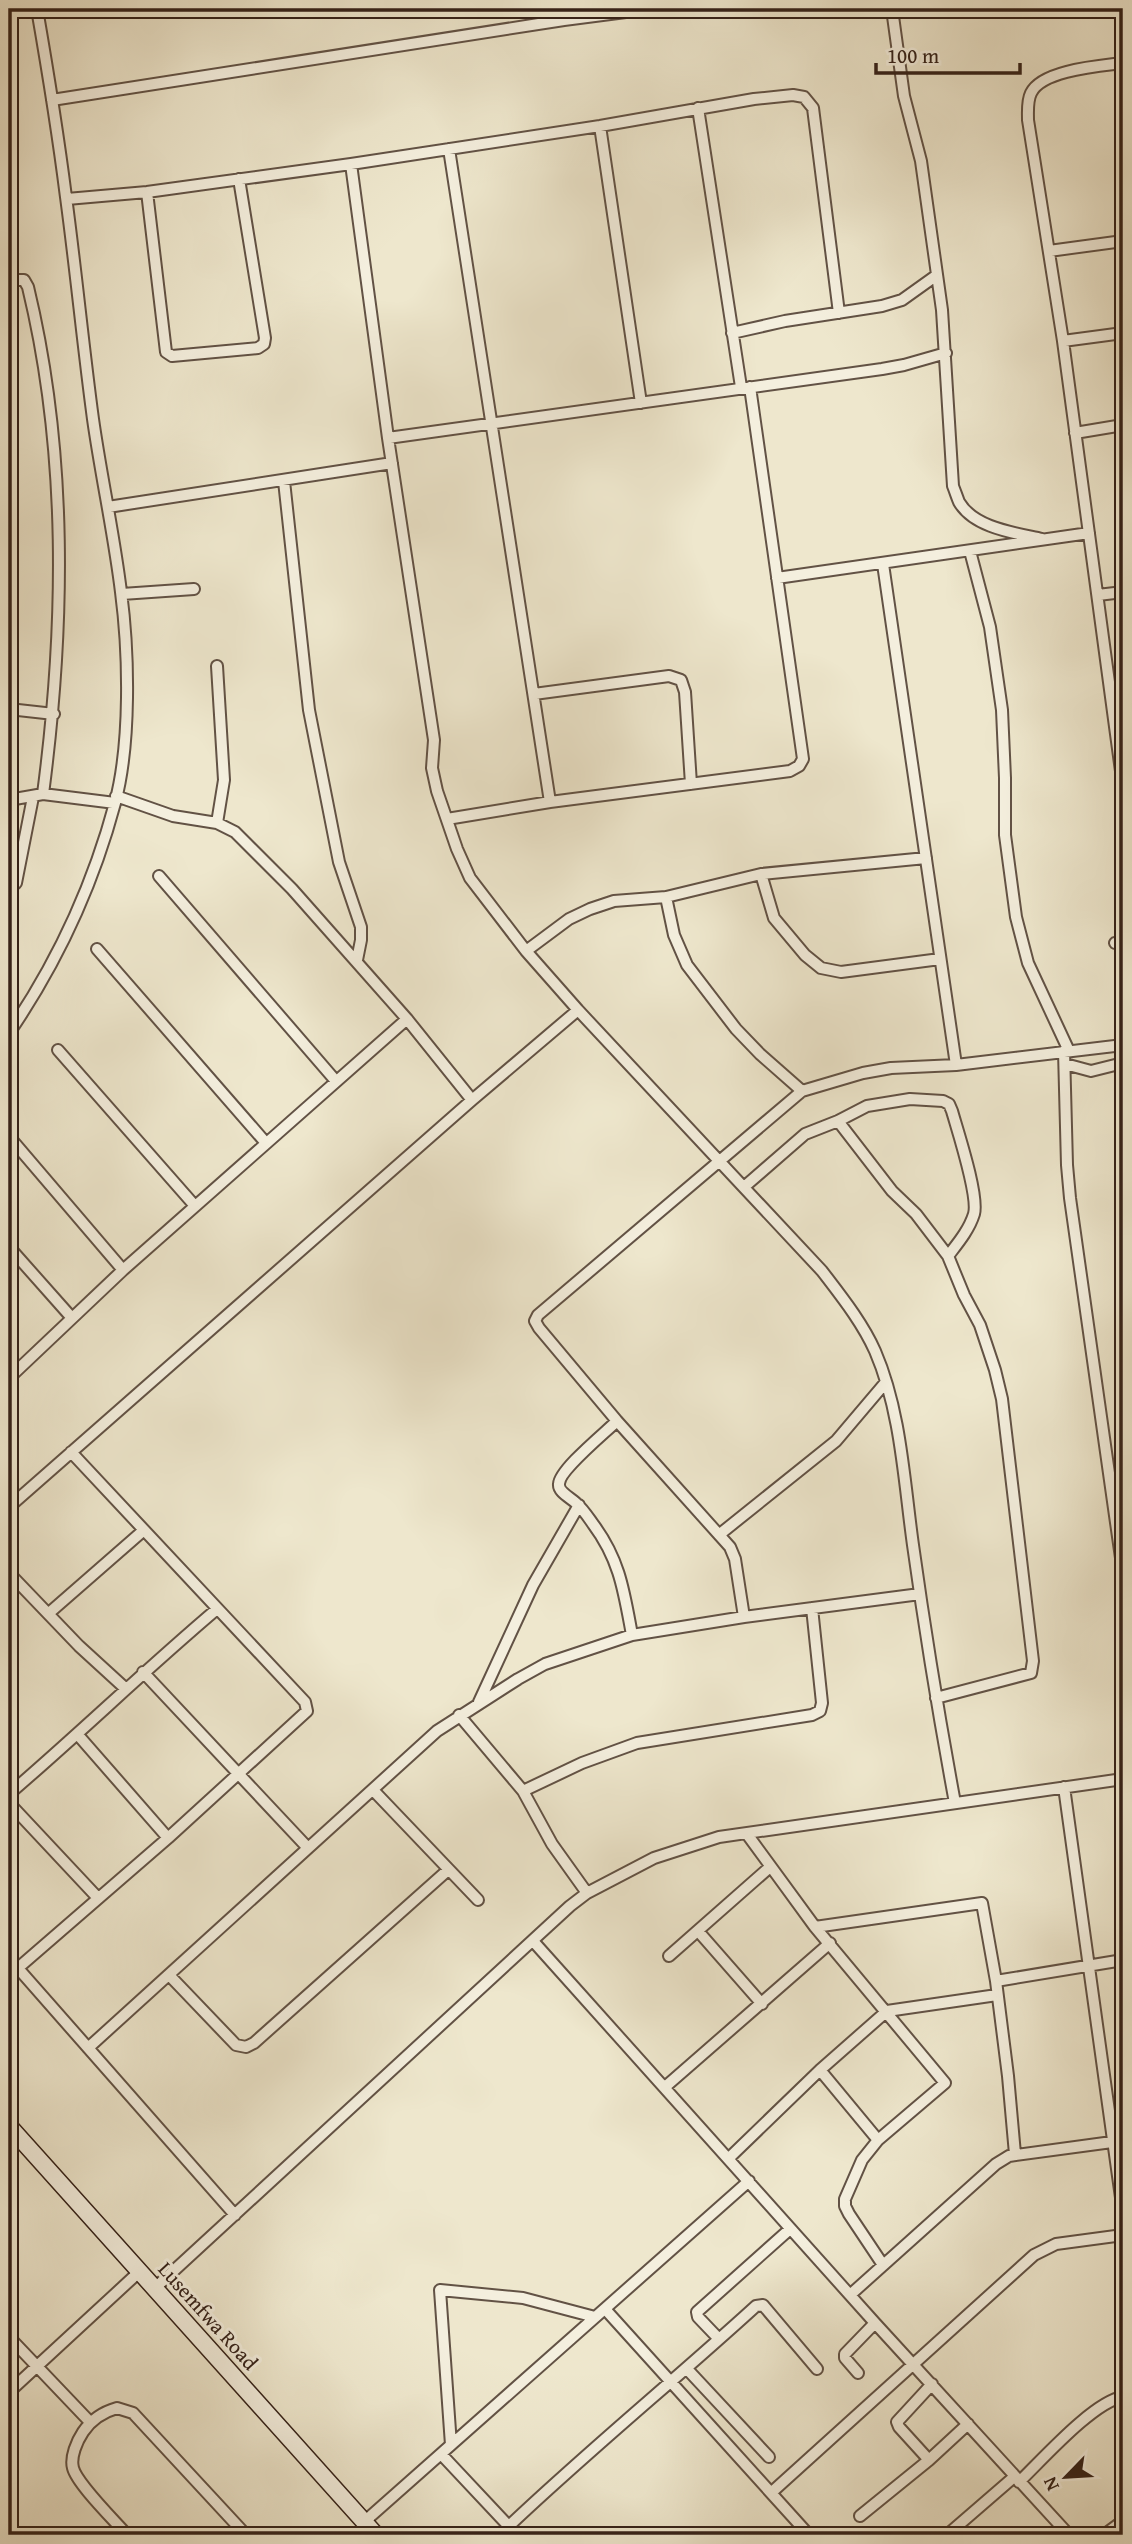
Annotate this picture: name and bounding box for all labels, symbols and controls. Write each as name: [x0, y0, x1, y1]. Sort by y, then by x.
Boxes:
scale bar: [876, 32, 1020, 76]
text: 100 m: [887, 40, 939, 71]
street label: Lusemfwa Road: [151, 2254, 266, 2377]
north arrow: [1030, 2442, 1100, 2512]
text: N: [1035, 2472, 1066, 2496]

